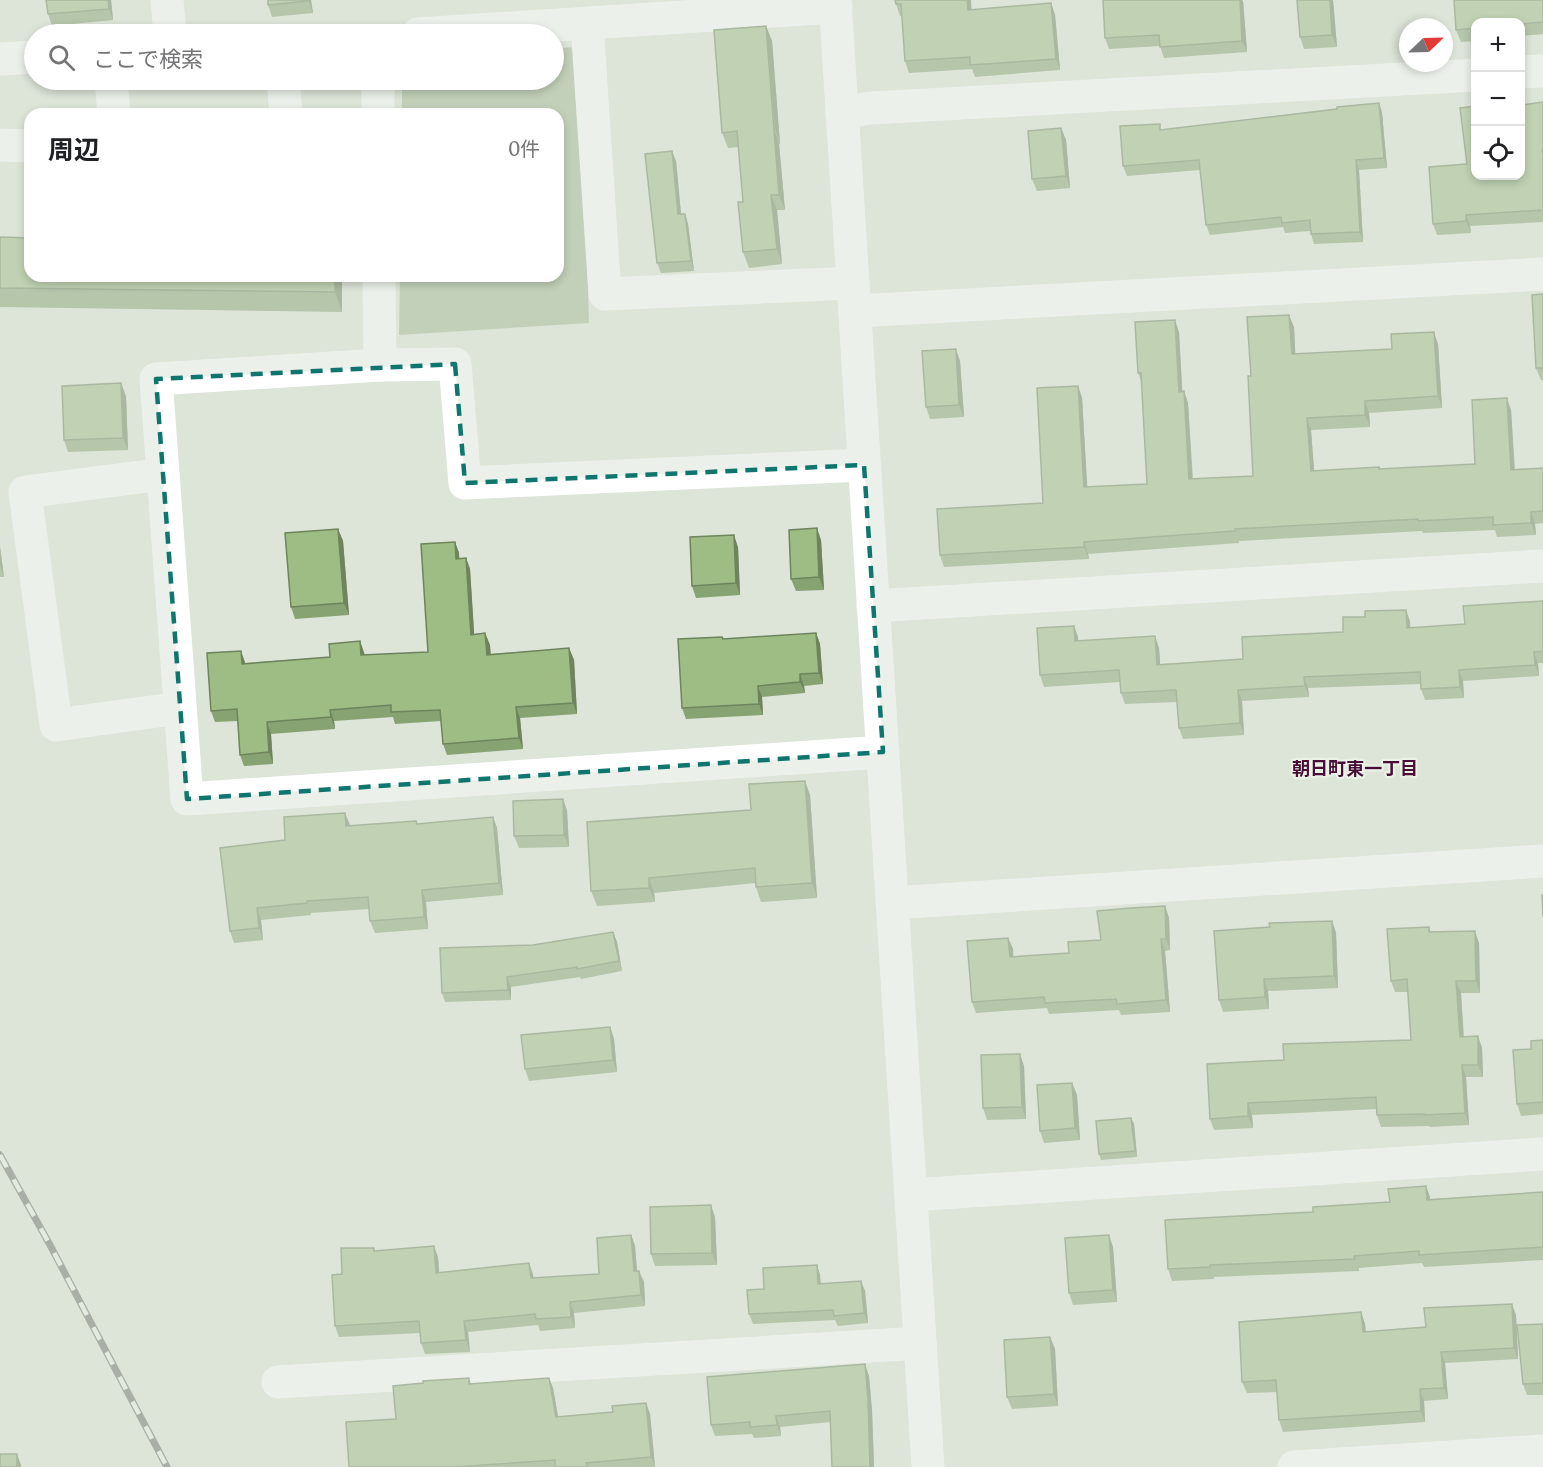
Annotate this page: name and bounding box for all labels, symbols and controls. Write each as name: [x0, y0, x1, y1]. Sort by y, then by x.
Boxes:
north arrow: [1399, 18, 1453, 72]
map controls: [1471, 18, 1525, 180]
button: +: [1471, 18, 1525, 72]
search box: [24, 24, 564, 90]
icon: search: [45, 41, 78, 74]
text: ここで検索: [93, 41, 203, 74]
button: −: [1471, 72, 1525, 126]
button: locate: [1471, 126, 1525, 180]
text: 周辺: [48, 128, 100, 167]
text: 0件: [508, 132, 540, 162]
district label: 朝日町東一丁目: [1292, 754, 1418, 781]

